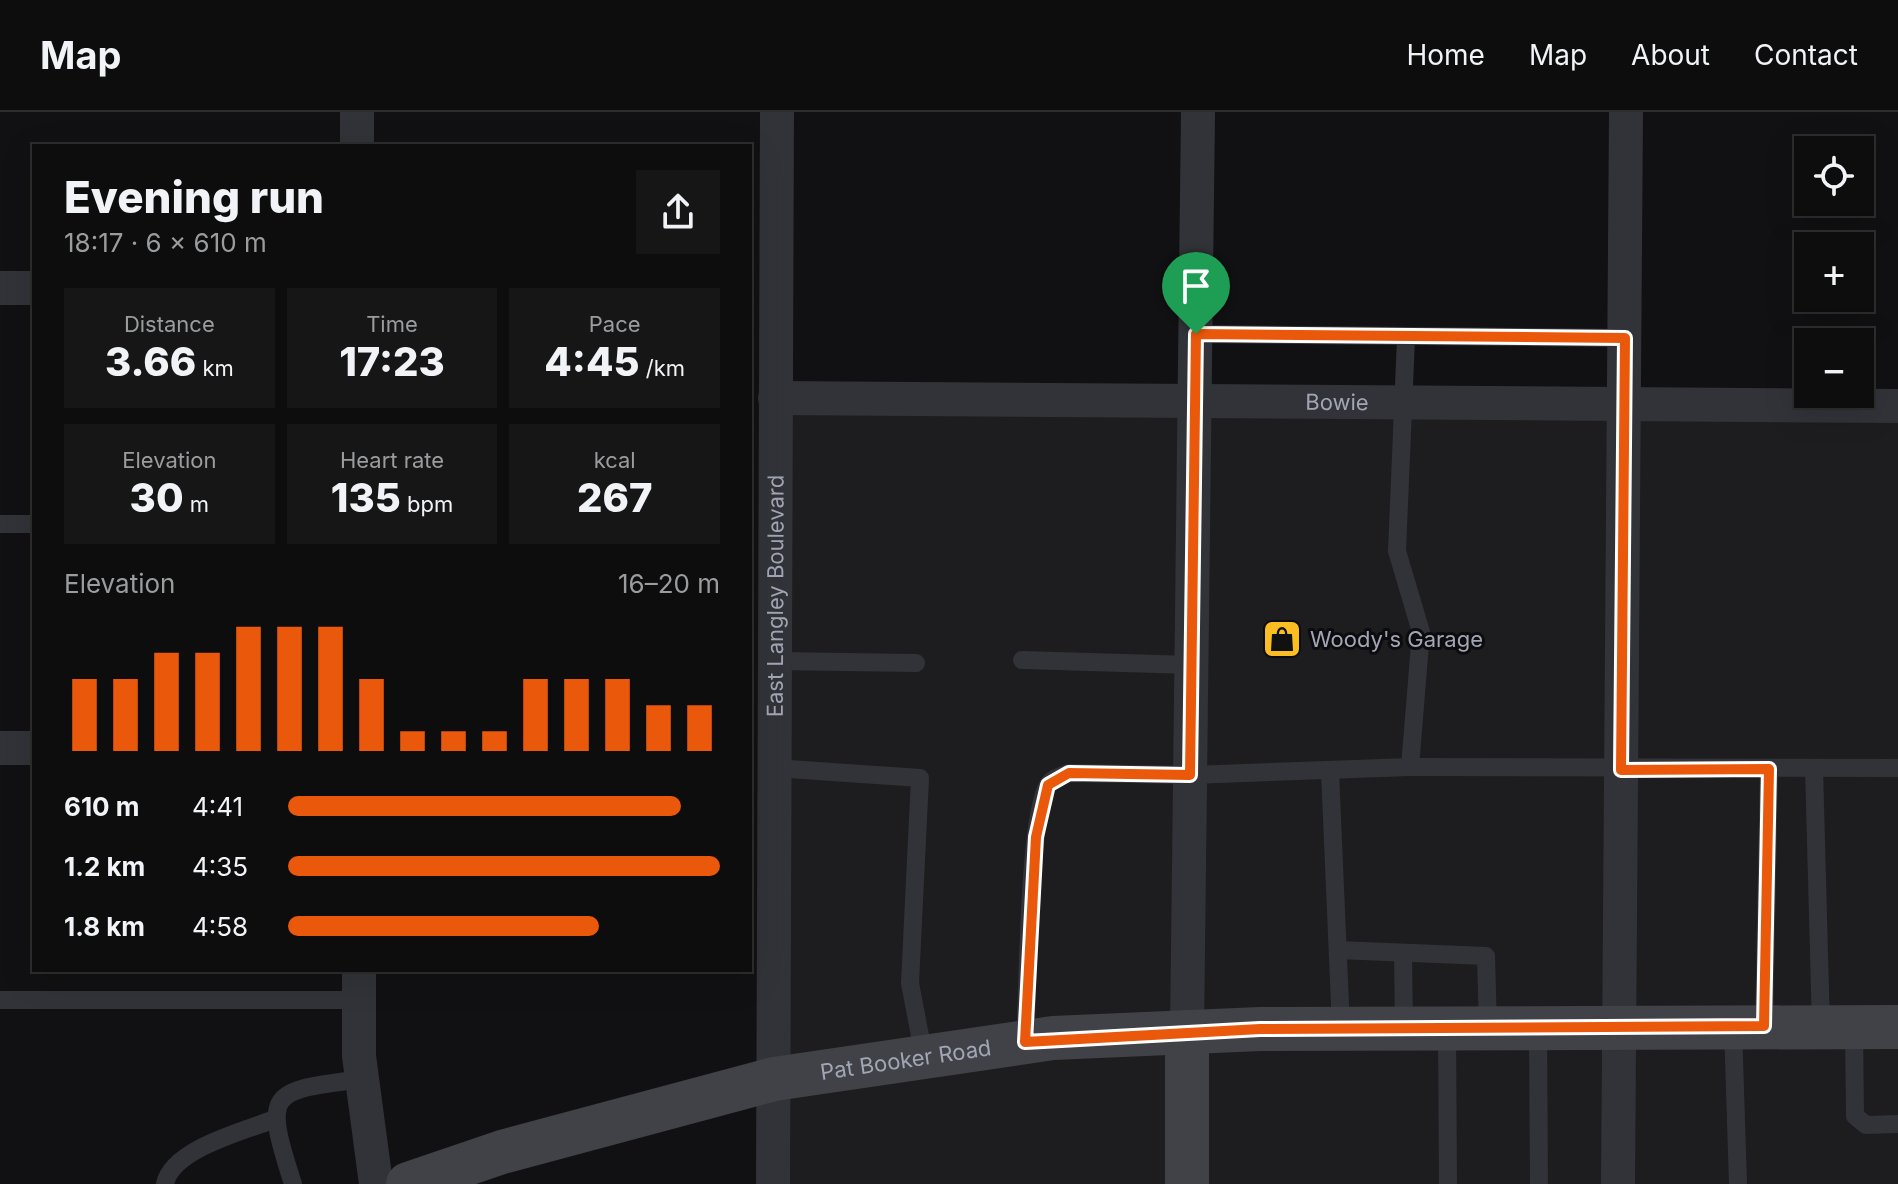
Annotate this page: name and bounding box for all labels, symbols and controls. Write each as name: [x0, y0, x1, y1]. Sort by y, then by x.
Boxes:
text: Map: [40, 32, 121, 78]
text: Home: [1406, 38, 1485, 72]
text: Map: [1529, 38, 1587, 72]
text: About: [1631, 38, 1710, 72]
text: Contact: [1754, 38, 1858, 72]
map controls: [1794, 136, 1874, 408]
button: locate: [1794, 136, 1874, 216]
text: Evening run: [64, 170, 324, 224]
button: share: [636, 170, 720, 254]
text: 18:17 · 6 × 610 m: [64, 227, 267, 258]
button: +: [1794, 232, 1874, 312]
pin: [1162, 252, 1230, 334]
icon: arrive: [1174, 264, 1218, 308]
text: Distance: [124, 311, 215, 337]
text: Time: [366, 311, 418, 337]
text: Pace: [589, 311, 641, 337]
button: −: [1794, 328, 1874, 408]
text: 3.66: [105, 337, 196, 386]
text: 17:23: [339, 337, 445, 386]
text: 4:45: [544, 337, 640, 386]
text: km: [196, 355, 234, 381]
text: /km: [640, 355, 685, 381]
street label: Bowie: [1305, 389, 1369, 415]
text: Elevation: [122, 447, 216, 473]
text: Heart rate: [340, 447, 444, 473]
text: kcal: [594, 447, 636, 473]
text: 30: [130, 473, 184, 522]
text: 135: [331, 473, 401, 522]
text: 267: [577, 473, 652, 522]
street label: East Langley Boulevard: [762, 475, 789, 717]
text: m: [184, 491, 209, 517]
text: bpm: [401, 491, 453, 517]
text: Elevation: [64, 568, 175, 599]
text: 16–20 m: [618, 568, 720, 599]
shop icon: Woody's Garage: [1261, 618, 1303, 660]
place label: Woody's Garage: [1310, 626, 1483, 652]
text: 610 m: [64, 791, 140, 822]
text: 4:41: [192, 791, 243, 822]
text: 1.2 km: [64, 851, 145, 882]
text: 4:35: [192, 851, 248, 882]
text: 1.8 km: [64, 911, 145, 942]
text: 4:58: [192, 911, 248, 942]
street label: Pat Booker Road: [818, 1034, 993, 1085]

